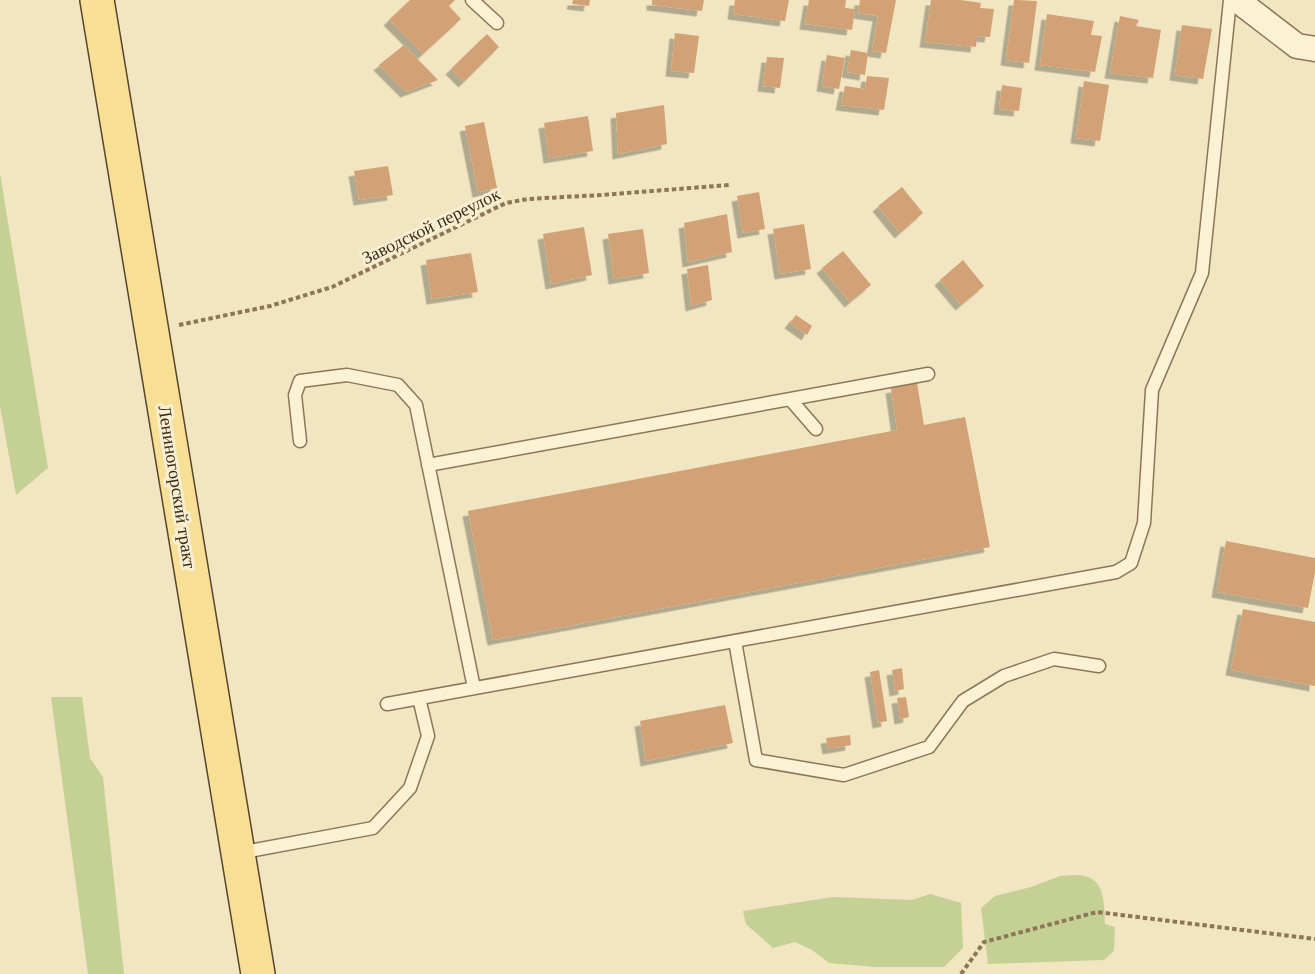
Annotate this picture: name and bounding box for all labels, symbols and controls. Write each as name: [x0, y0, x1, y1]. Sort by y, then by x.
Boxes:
street label: Заводской переулок: [359, 184, 504, 268]
street label: Лениногорский тракт: [154, 404, 200, 570]

